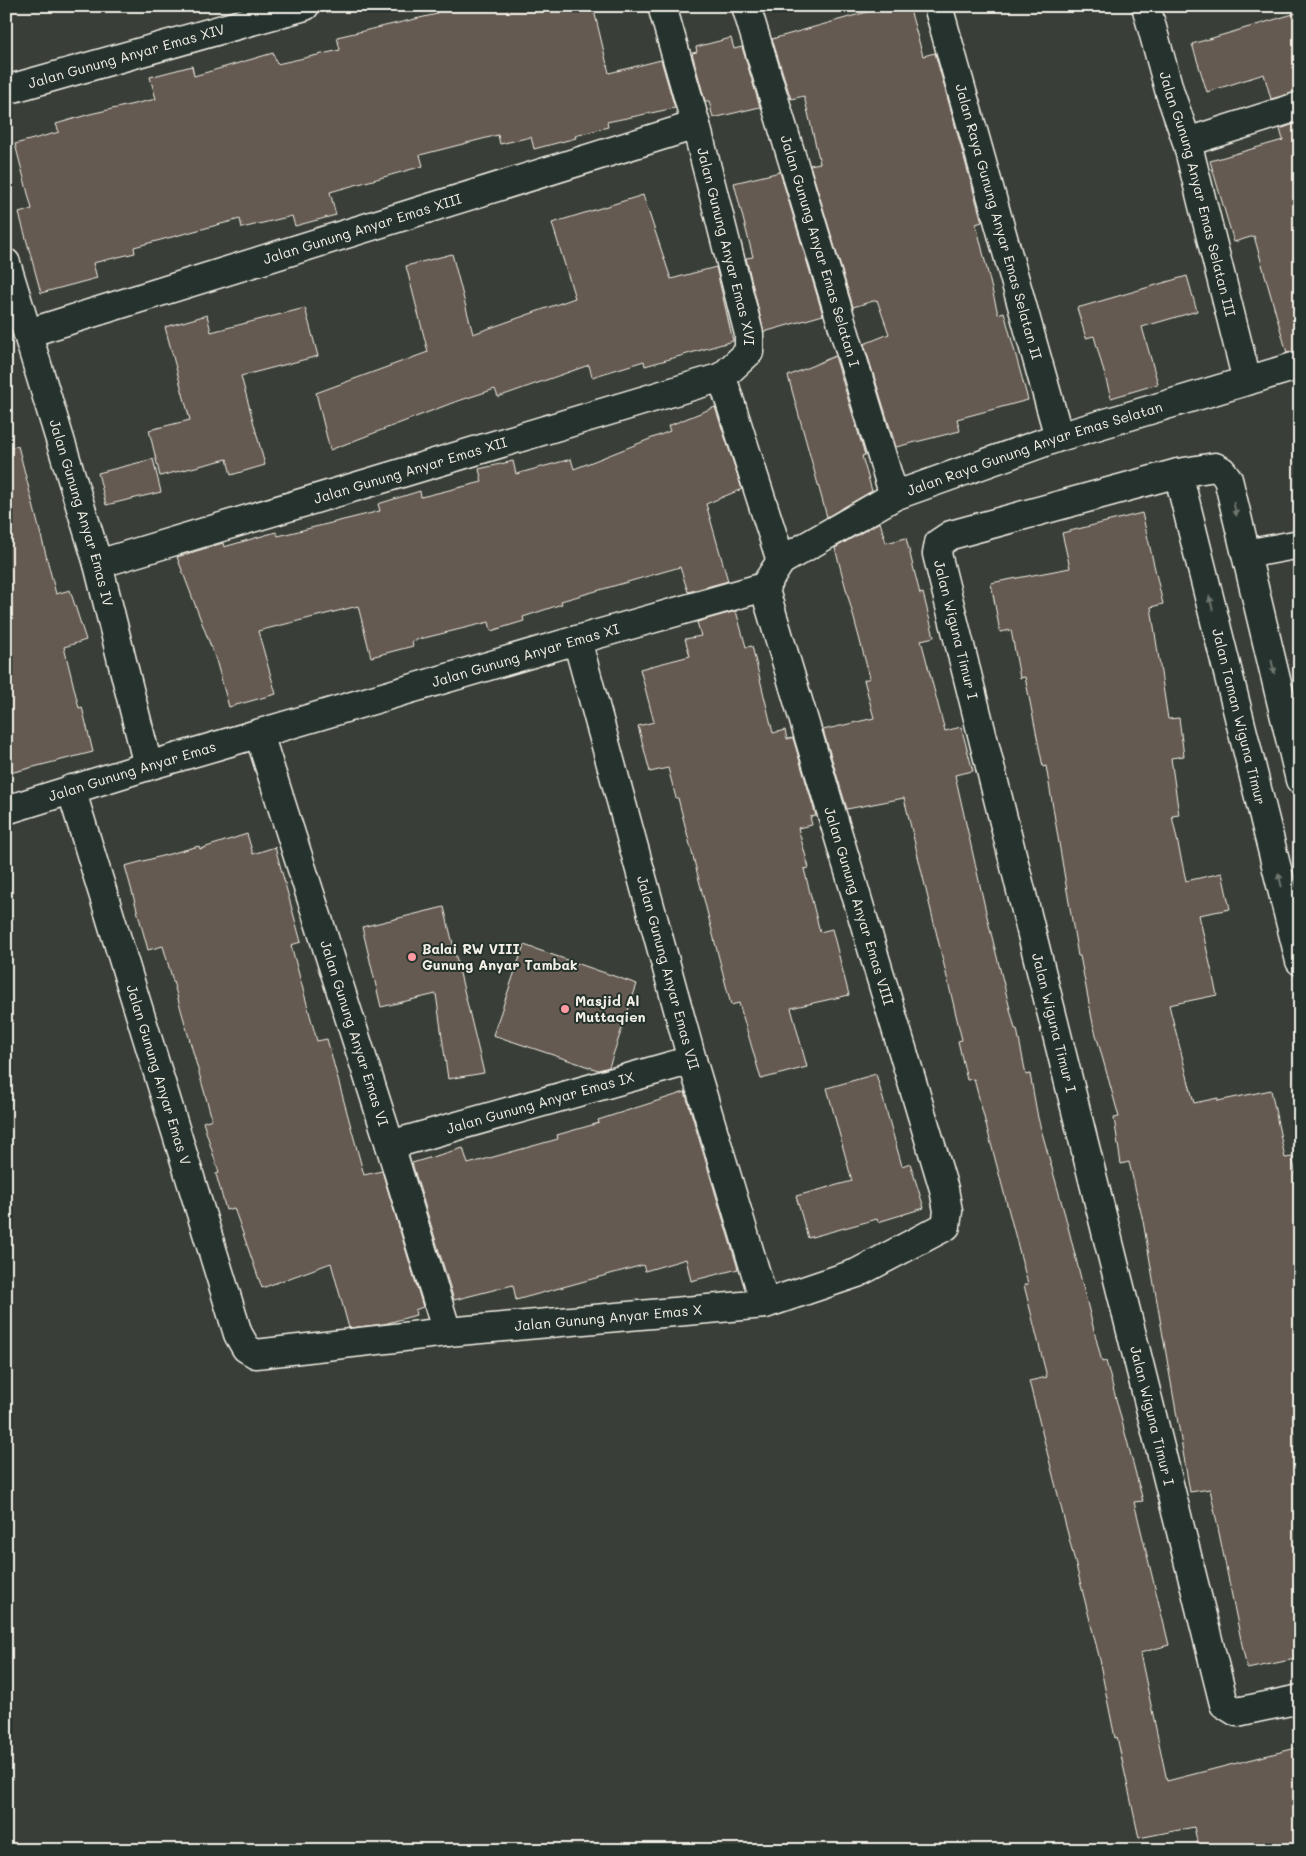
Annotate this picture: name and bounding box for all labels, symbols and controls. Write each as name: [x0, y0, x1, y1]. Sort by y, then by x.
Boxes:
street label: Jalan Gunung Anyar Emas XIV: [26, 19, 227, 92]
street label: Jalan Gunung Anyar Emas Selatan III: [1155, 69, 1240, 318]
street label: Jalan Raya Gunung Anyar Emas Selatan II: [951, 82, 1047, 362]
street label: Jalan Gunung Anyar Emas Selatan I: [777, 133, 864, 369]
street label: Jalan Gunung Anyar Emas XVI: [693, 145, 759, 345]
street label: Jalan Gunung Anyar Emas XIII: [260, 189, 464, 268]
street label: Jalan Raya Gunung Anyar Emas Selatan: [904, 397, 1165, 500]
street label: Jalan Gunung Anyar Emas IV: [45, 417, 118, 608]
street label: Jalan Gunung Anyar Emas XII: [311, 432, 509, 508]
one-way arrow: [1231, 501, 1239, 516]
street label: Jalan Wiguna Timur I: [930, 558, 983, 701]
one-way arrow: [1207, 596, 1215, 611]
street label: Jalan Gunung Anyar Emas XI: [429, 619, 621, 691]
street label: Jalan Taman Wiguna Timur: [1208, 626, 1271, 806]
one-way arrow: [1269, 660, 1277, 675]
street label: Jalan Gunung Anyar Emas: [46, 737, 218, 805]
street label: Jalan Gunung Anyar Emas VIII: [820, 804, 899, 1007]
street label: Jalan Gunung Anyar Emas VII: [633, 873, 704, 1072]
one-way arrow: [1276, 873, 1284, 888]
street label: Jalan Gunung Anyar Emas VI: [316, 938, 393, 1128]
place label: Balai RW VIII Gunung Anyar Tambak: [422, 939, 578, 974]
marker: Balai RW VIII Gunung Anyar Tambak: [406, 951, 418, 963]
street label: Jalan Wiguna Timur I: [1028, 951, 1081, 1094]
street label: Jalan Gunung Anyar Emas V: [122, 982, 196, 1167]
place label: Masjid Al Muttaqien: [575, 991, 646, 1026]
marker: Masjid Al Muttaqien: [559, 1003, 571, 1015]
street label: Jalan Gunung Anyar Emas IX: [444, 1067, 636, 1138]
street label: Jalan Gunung Anyar Emas X: [514, 1300, 703, 1335]
street label: Jalan Wiguna Timur I: [1126, 1344, 1179, 1487]

